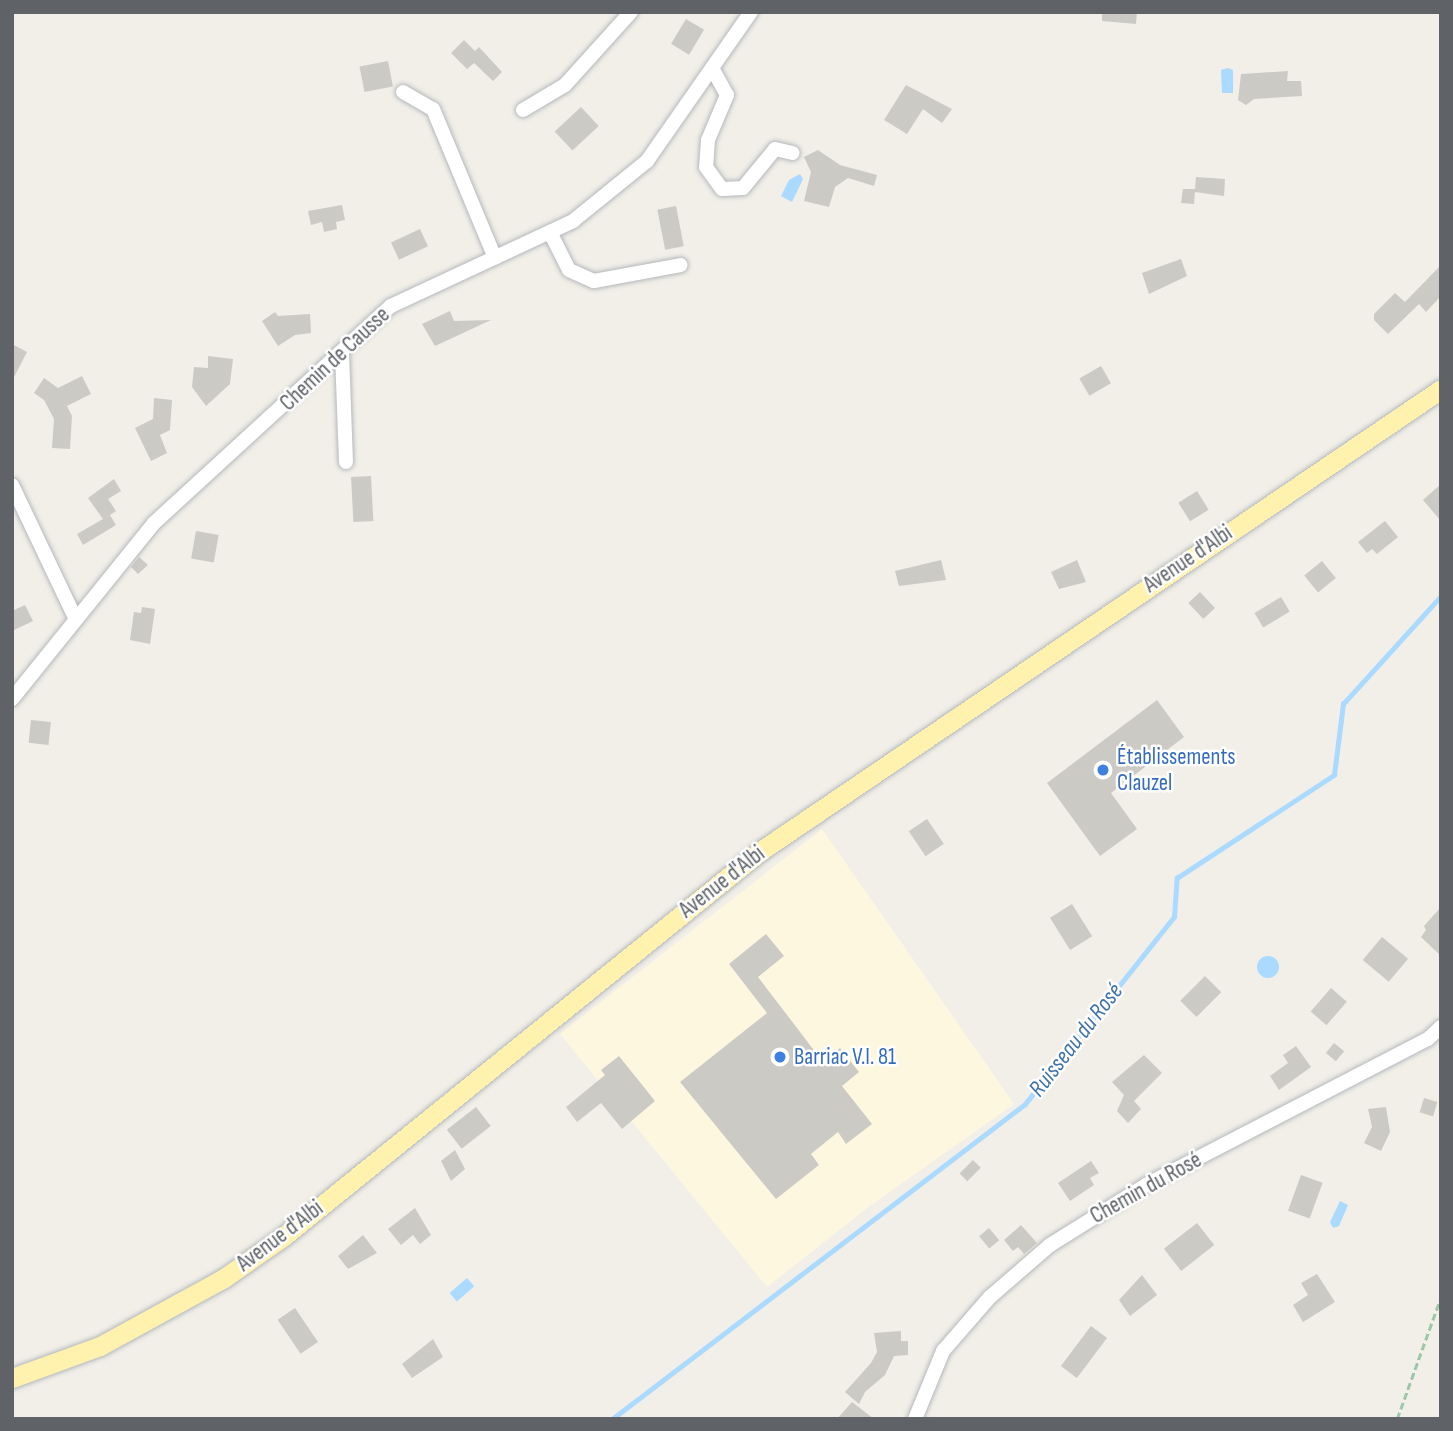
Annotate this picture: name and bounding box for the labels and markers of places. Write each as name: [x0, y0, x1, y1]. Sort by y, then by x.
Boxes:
place label: Établissements Clauzel: [1117, 743, 1236, 797]
marker: Établissements Clauzel: [1095, 762, 1111, 778]
place label: Barriac V.I. 81: [794, 1043, 896, 1071]
marker: Barriac V.I. 81: [772, 1049, 788, 1065]

